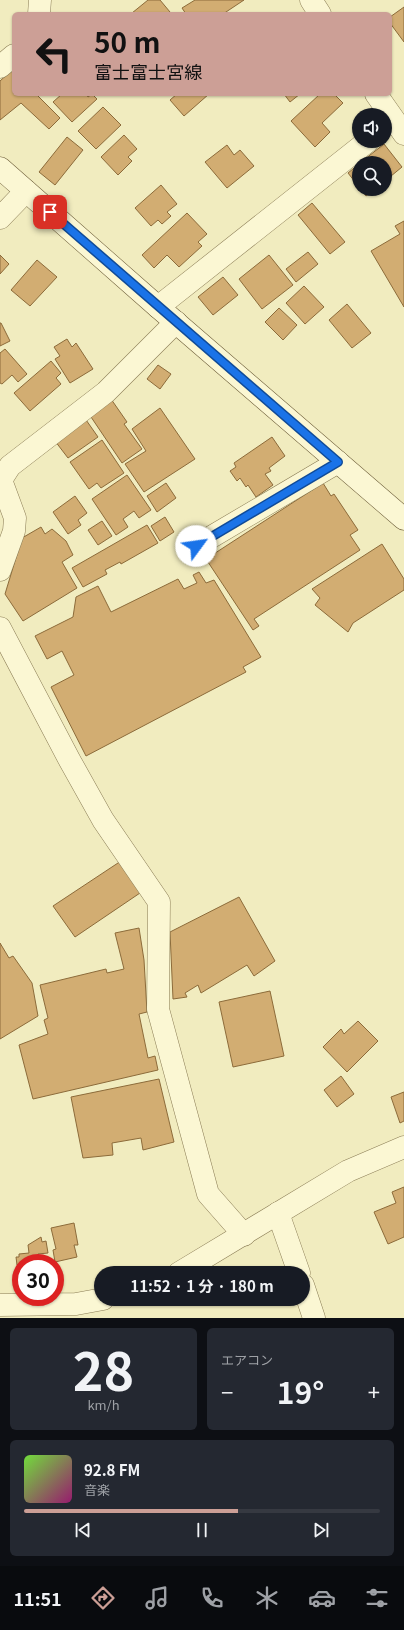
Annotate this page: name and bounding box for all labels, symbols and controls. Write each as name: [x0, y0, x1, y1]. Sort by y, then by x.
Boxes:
text: 50 m: [94, 21, 160, 61]
icon: left: [28, 28, 80, 80]
text: 富士富士宮線: [94, 58, 202, 84]
map controls: [352, 108, 392, 196]
button: sound: [352, 108, 392, 148]
button: search: [352, 156, 392, 196]
pin: [33, 195, 67, 229]
icon: arrive: [39, 201, 61, 223]
position arrow: [175, 525, 217, 567]
speed limit sign: 30: [12, 1254, 64, 1306]
text: 11:52 · 1 分 · 180 m: [130, 1275, 274, 1296]
text: 28: [73, 1331, 134, 1406]
text: エアコン: [221, 1350, 273, 1369]
text: 19°: [277, 1369, 324, 1413]
text: −: [221, 1375, 233, 1407]
text: +: [368, 1375, 380, 1407]
text: km/h: [87, 1395, 120, 1414]
text: 92.8 FM: [84, 1459, 140, 1480]
text: 音楽: [84, 1480, 110, 1499]
icon: previous: [72, 1519, 94, 1541]
icon: pause: [191, 1519, 213, 1541]
icon: next: [310, 1519, 332, 1541]
icon: directions: [89, 1584, 117, 1612]
icon: music: [143, 1584, 171, 1612]
icon: phone: [198, 1584, 226, 1612]
icon: climate: [253, 1584, 281, 1612]
icon: car: [308, 1584, 336, 1612]
icon: filters: [363, 1584, 391, 1612]
text: 11:51: [13, 1585, 62, 1611]

